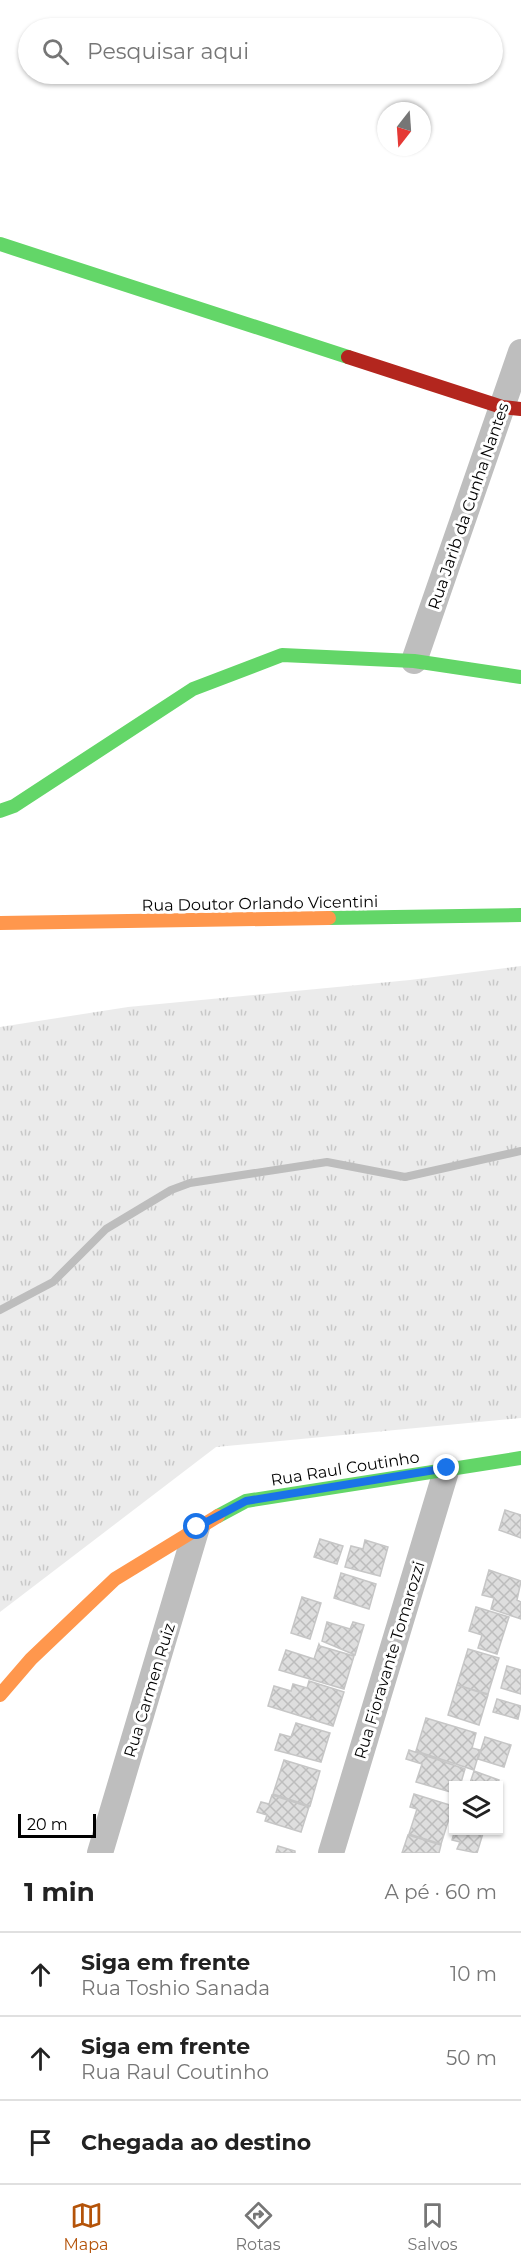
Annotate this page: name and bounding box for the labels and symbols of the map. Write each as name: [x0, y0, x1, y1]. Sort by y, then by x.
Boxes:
north arrow: [377, 102, 431, 156]
street label: Rua Jarib da Cunha Nantes: [424, 400, 513, 612]
street label: Rua Doutor Orlando Vicentini: [142, 892, 378, 915]
street label: Rua Raul Coutinho: [269, 1447, 421, 1490]
route end: [433, 1454, 459, 1480]
route start: [183, 1513, 209, 1539]
street label: Rua Fioravante Tomarozzi: [350, 1559, 429, 1761]
street label: Rua Carmen Ruiz: [120, 1621, 179, 1760]
scale bar: [18, 1811, 96, 1838]

